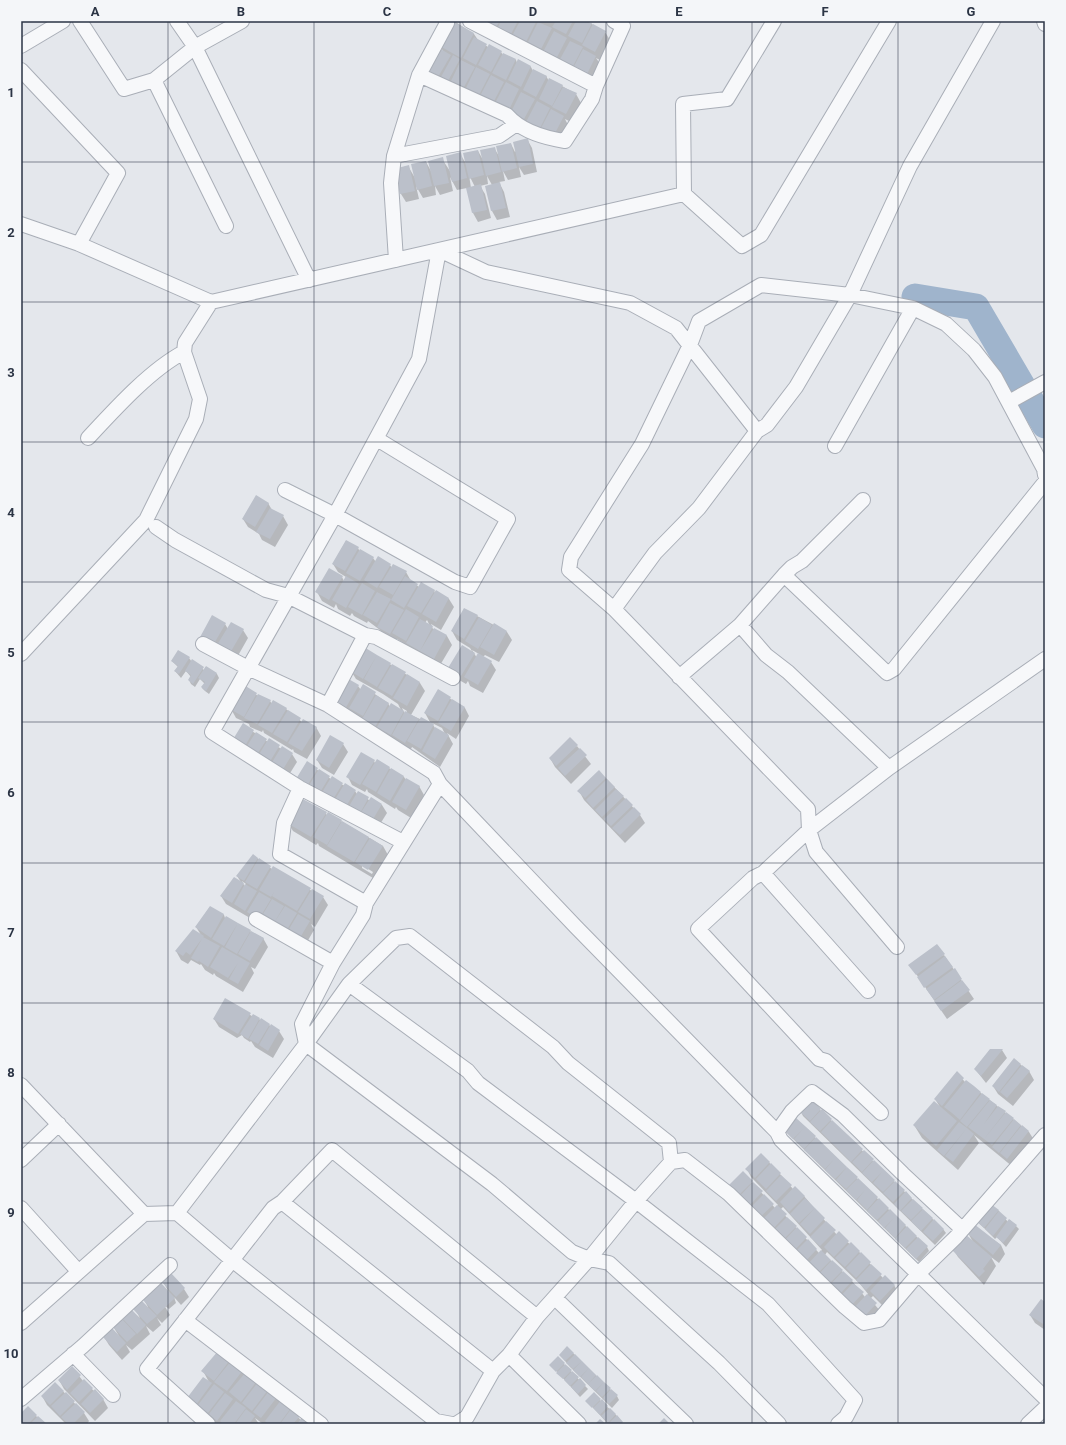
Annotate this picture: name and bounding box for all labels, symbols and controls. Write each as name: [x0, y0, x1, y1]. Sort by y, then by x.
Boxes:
text: A: [91, 4, 100, 19]
text: B: [237, 4, 245, 19]
text: C: [383, 4, 392, 19]
text: D: [529, 4, 537, 19]
text: E: [675, 4, 683, 19]
text: F: [821, 4, 829, 19]
text: G: [967, 4, 976, 19]
text: 1: [7, 85, 15, 100]
text: 2: [7, 225, 15, 240]
text: 3: [7, 365, 15, 380]
text: 4: [7, 505, 15, 520]
text: 5: [7, 645, 15, 660]
text: 6: [7, 785, 15, 800]
text: 7: [7, 925, 15, 940]
text: 8: [7, 1065, 15, 1080]
text: 9: [7, 1205, 15, 1220]
text: 10: [4, 1346, 18, 1361]

